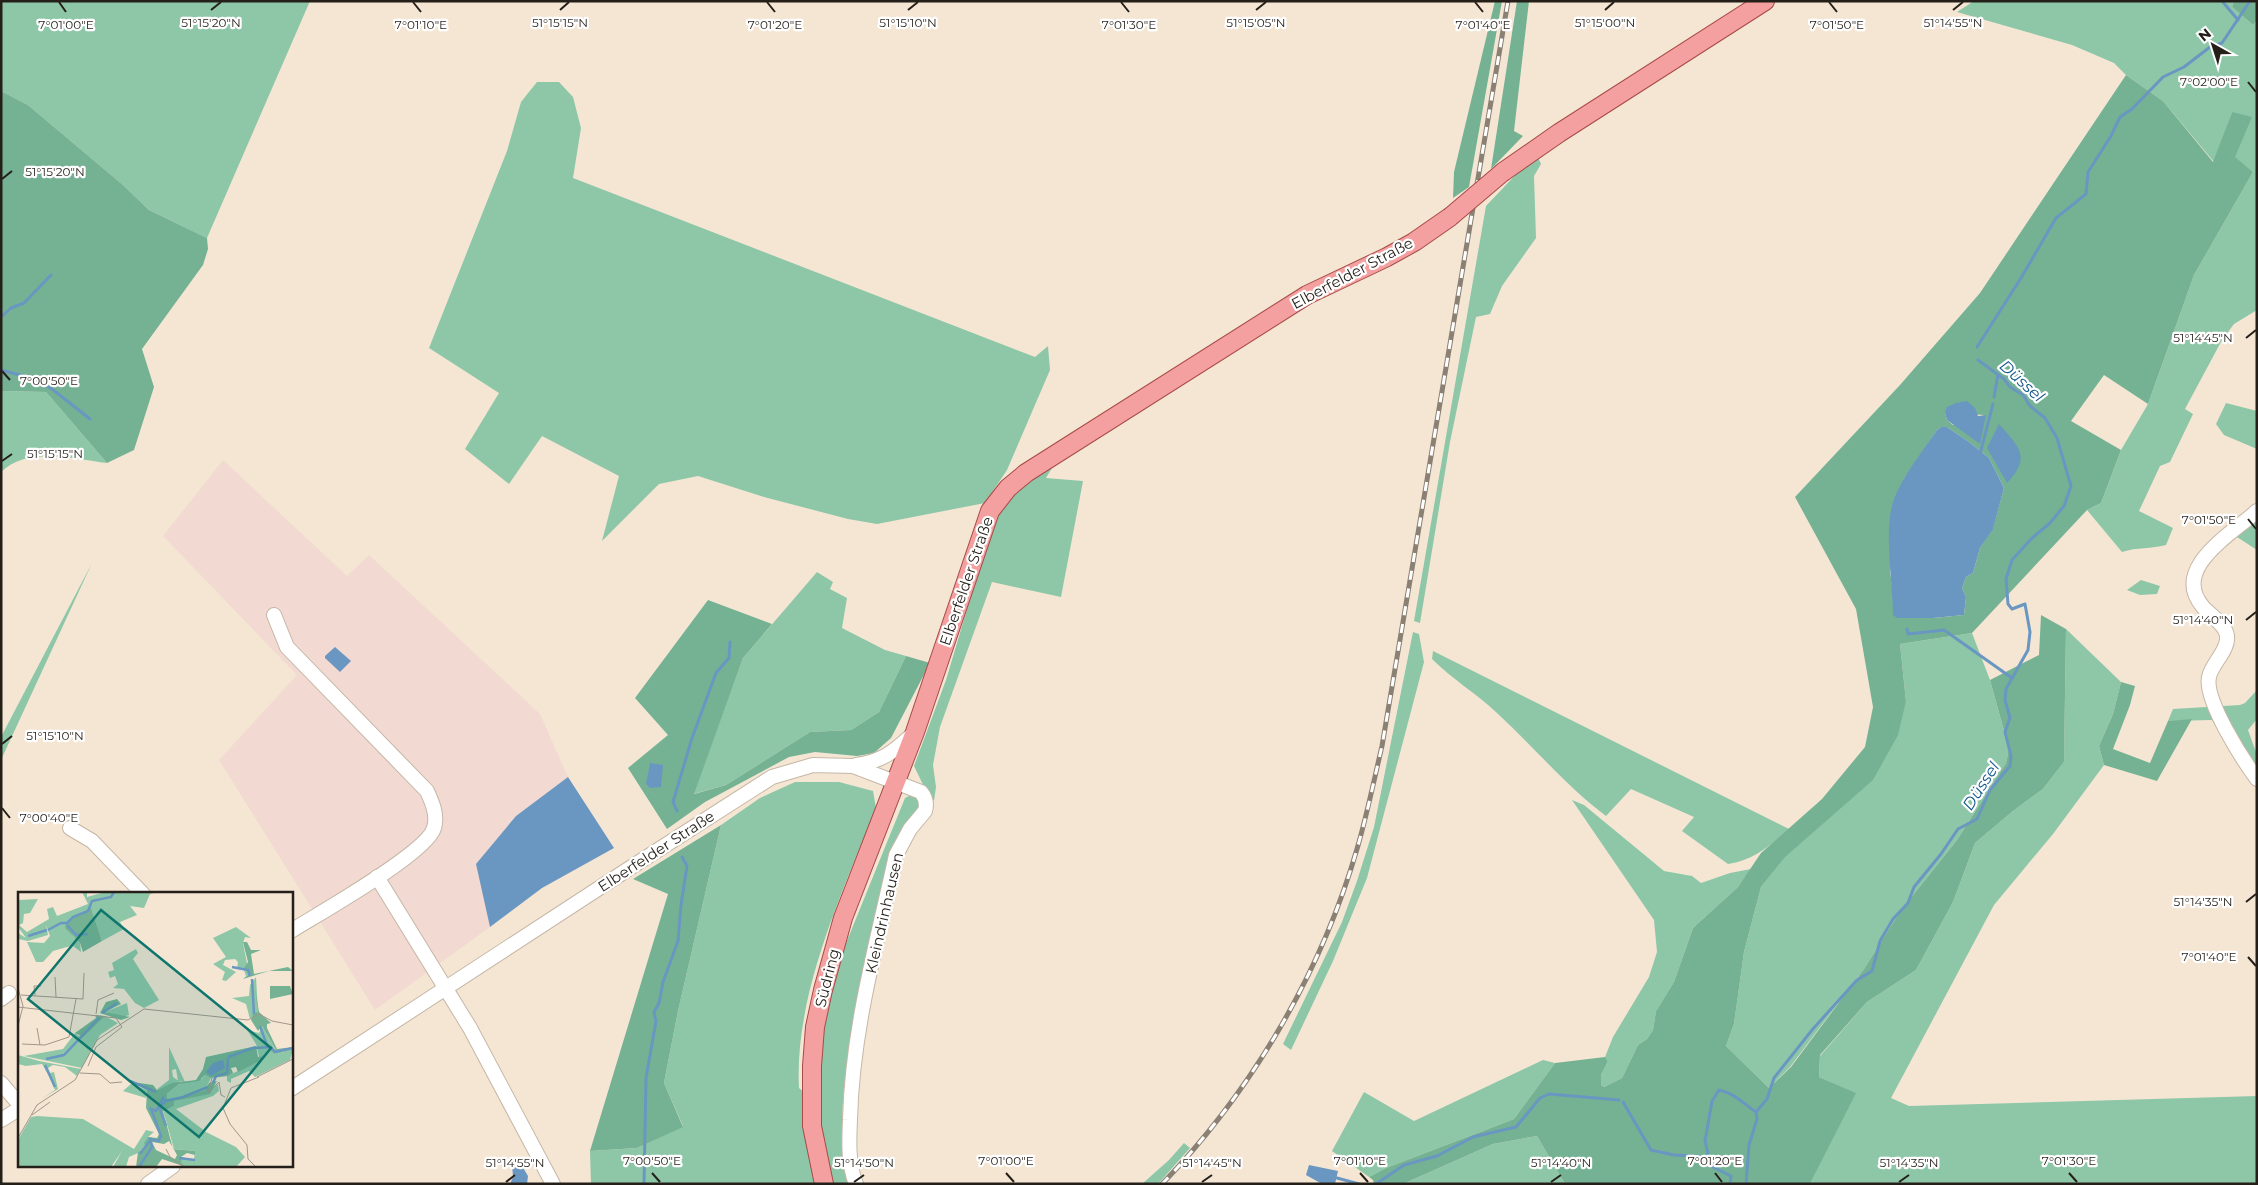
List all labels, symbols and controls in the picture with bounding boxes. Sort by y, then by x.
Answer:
text: 51°15'20"N [181,15,241,30]
text: 51°15'15"N [532,15,588,30]
text: 51°15'10"N [879,15,937,30]
text: 51°15'05"N [1226,15,1286,30]
text: 51°15'00"N [1575,15,1635,30]
text: 51°14'55"N [1924,15,1982,30]
text: 7°01'00"E [38,17,94,32]
text: 7°01'10"E [395,17,447,32]
text: 7°01'20"E [748,17,802,32]
text: 7°01'30"E [1102,17,1156,32]
text: 7°01'40"E [1456,17,1510,32]
text: 7°01'50"E [1810,17,1864,32]
north arrow [2188,20,2238,70]
text: N [2195,24,2215,45]
text: 7°02'00"E [2180,74,2238,89]
text: 51°15'20"N [25,164,85,179]
street label: Elberfelder Straße [1288,233,1416,313]
text: 51°14'45"N [2173,330,2233,345]
water label: Düssel [1996,356,2049,406]
text: 7°00'50"E [20,373,78,388]
text: 51°15'15"N [27,446,83,461]
text: 7°01'50"E [2182,512,2236,527]
street label: Elberfelder Straße [935,514,997,648]
text: 51°14'40"N [2173,612,2233,627]
text: 51°15'10"N [26,728,84,743]
water label: Düssel [1958,758,2004,814]
street label: Elberfelder Straße [594,806,718,896]
text: 7°00'40"E [20,810,78,825]
street label: Kleindrinhausen [861,851,907,975]
inset map [18,892,292,1168]
text: 51°14'35"N [2174,894,2232,909]
street label: Südring [811,947,843,1009]
text: 7°01'40"E [2182,949,2236,964]
text: 7°00'50"E [623,1153,681,1168]
text: 7°01'00"E [978,1153,1034,1168]
text: 7°01'10"E [1334,1153,1386,1168]
text: 7°01'20"E [1688,1153,1742,1168]
text: 7°01'30"E [2042,1153,2096,1168]
text: 51°14'55"N [486,1155,544,1170]
text: 51°14'50"N [834,1155,894,1170]
text: 51°14'45"N [1182,1155,1242,1170]
text: 51°14'40"N [1531,1155,1591,1170]
text: 51°14'35"N [1880,1155,1938,1170]

